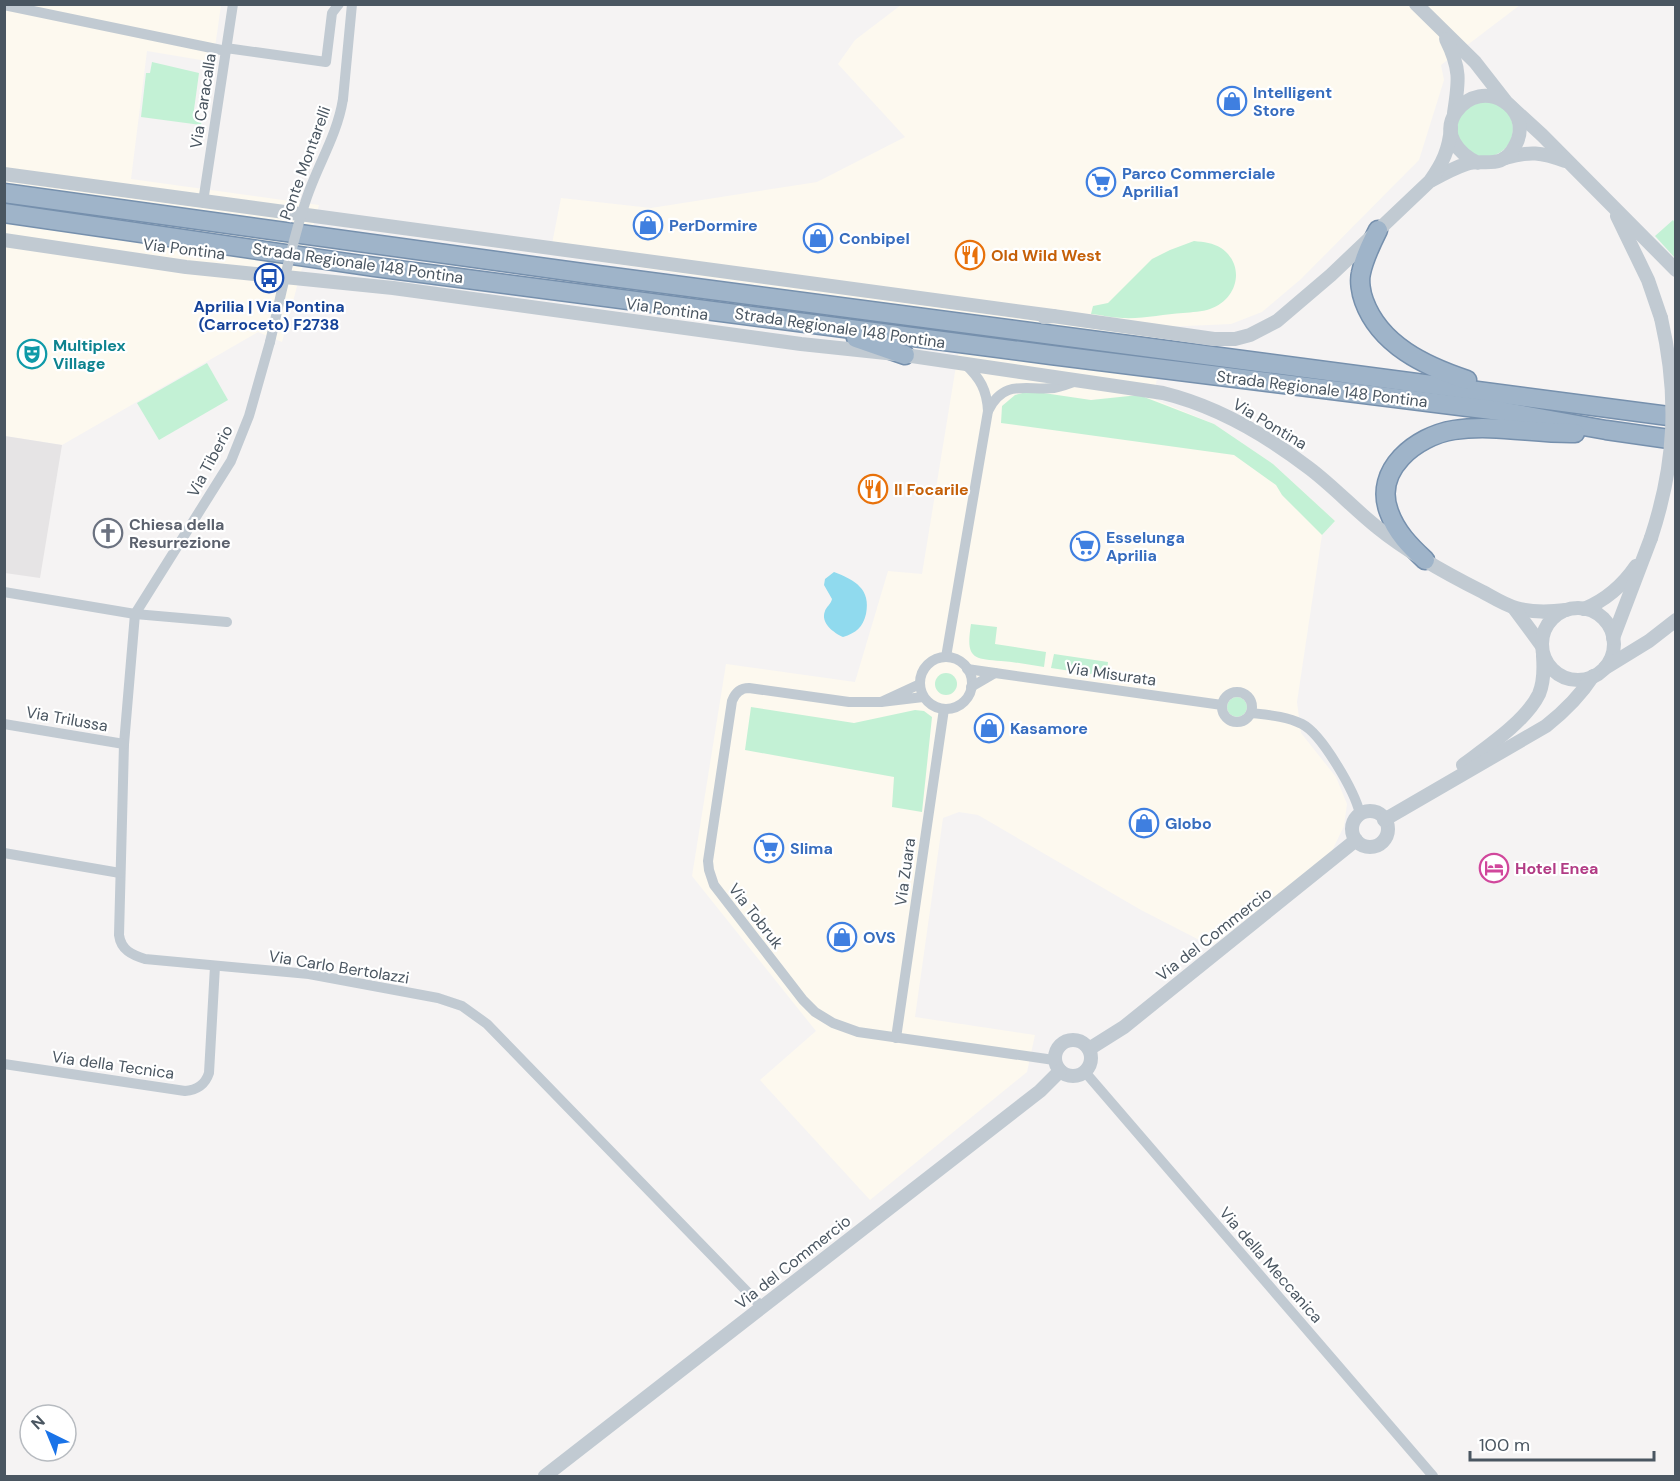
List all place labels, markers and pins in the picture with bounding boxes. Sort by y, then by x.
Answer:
place label: Intelligent Store [1253,82,1332,121]
shop icon: Intelligent Store [1216,85,1248,117]
place label: Parco Commerciale Aprilia1 [1122,163,1275,202]
supermarket icon: Parco Commerciale Aprilia1 [1085,166,1117,198]
shop icon: PerDormire [632,209,664,241]
place label: PerDormire [669,215,758,236]
shop icon: Conbipel [802,222,834,254]
place label: Conbipel [839,228,910,249]
restaurant icon: Old Wild West [954,239,986,271]
place label: Old Wild West [991,245,1102,266]
bus stop icon: Aprilia | Via Pontina (Carroceto) F2738 [253,262,285,294]
place label: Aprilia | Via Pontina (Carroceto) F2738 [193,296,345,335]
place label: Multiplex Village [53,335,126,374]
theatre icon: Multiplex Village [16,338,48,370]
restaurant icon: Il Focarile [857,473,889,505]
place label: Il Focarile [894,479,969,500]
place label: Chiesa della Resurrezione [129,514,231,553]
church icon: Chiesa della Resurrezione [92,517,124,549]
place label: Esselunga Aprilia [1106,527,1185,566]
supermarket icon: Esselunga Aprilia [1069,530,1101,562]
shop icon: Kasamore [973,712,1005,744]
place label: Kasamore [1010,718,1088,739]
shop icon: Globo [1128,807,1160,839]
place label: Globo [1165,813,1212,834]
supermarket icon: Slima [753,832,785,864]
place label: Slima [790,838,833,859]
hotel icon: Hotel Enea [1478,852,1510,884]
place label: Hotel Enea [1515,858,1598,879]
shop icon: OVS [826,921,858,953]
place label: OVS [863,927,896,948]

